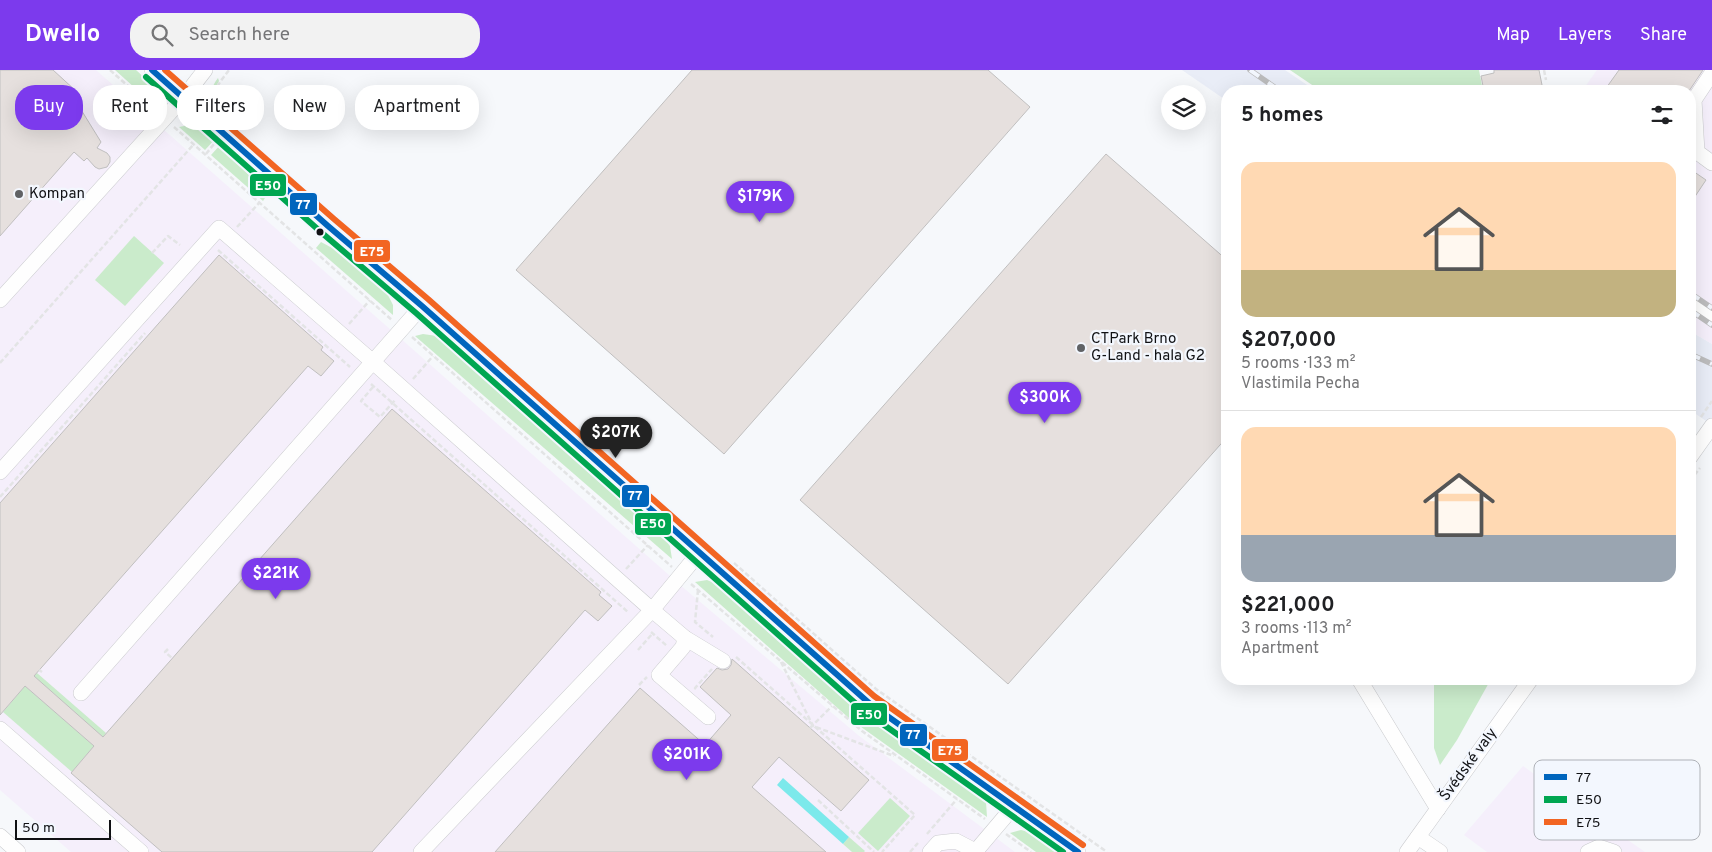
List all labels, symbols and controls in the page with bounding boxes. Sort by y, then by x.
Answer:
search box [130,13,480,58]
text: Dwello [25,20,100,50]
icon: search [148,21,176,49]
text: Search here [188,23,290,47]
text: Map [1496,24,1530,47]
text: Layers [1558,24,1612,47]
text: Share [1640,24,1687,47]
chip: Buy [15,85,83,130]
chip: Rent [93,85,167,130]
chip: Filters [177,85,264,130]
chip: New [274,85,345,130]
chip: Apartment [355,85,479,130]
map controls [1161,85,1206,130]
button: layers [1161,85,1206,130]
icon: filters [1648,101,1676,129]
text: 5 homes [1241,102,1324,129]
line badge: E50 [249,173,287,197]
text: E50 [255,178,281,195]
pin: $179K [725,180,795,223]
place label: Kompan [29,185,85,204]
text: $179K [737,187,783,207]
marker: Kompan [13,188,25,200]
line badge: 77 [289,192,318,216]
icon: home [1414,194,1504,284]
text: 77 [296,197,311,214]
unlabelled marker [315,227,325,237]
line badge: E75 [353,239,391,263]
text: E75 [360,244,384,261]
text: $207,000 [1241,327,1336,354]
place label: CTPark Brno G-Land - hala G2 [1091,330,1205,366]
marker: CTPark Brno G-Land - hala G2 [1075,342,1087,354]
text: 5 rooms · 133 m² [1241,354,1355,374]
text: Vlastimila Pecha [1241,374,1360,394]
pin: $300K [1010,382,1080,424]
text: $300K [1019,388,1071,408]
pin: $207K [581,416,651,459]
text: $207K [591,423,641,443]
icon: home [1414,460,1504,550]
line badge: 77 [621,484,650,508]
text: 77 [628,488,643,505]
line badge: E50 [634,512,672,536]
text: E50 [640,516,666,533]
pin: $221K [241,558,311,600]
text: $221K [253,564,299,584]
text: $221,000 [1241,592,1335,619]
text: 3 rooms · 113 m² [1241,619,1352,639]
text: Apartment [1241,639,1319,659]
line badge: E50 [850,702,888,726]
text: E50 [856,707,882,724]
line badge: 77 [899,723,928,747]
street label: Švédské valy [1434,723,1502,805]
text: 77 [906,727,921,744]
pin: $201K [652,738,722,781]
line badge: E75 [931,738,969,762]
text: E75 [938,743,962,760]
text: $201K [663,745,711,765]
legend [1534,760,1700,840]
text: 77 [1576,770,1591,787]
text: E50 [1576,792,1602,809]
text: E75 [1576,815,1600,832]
scale bar [15,817,111,840]
text: 50 m [22,820,55,837]

